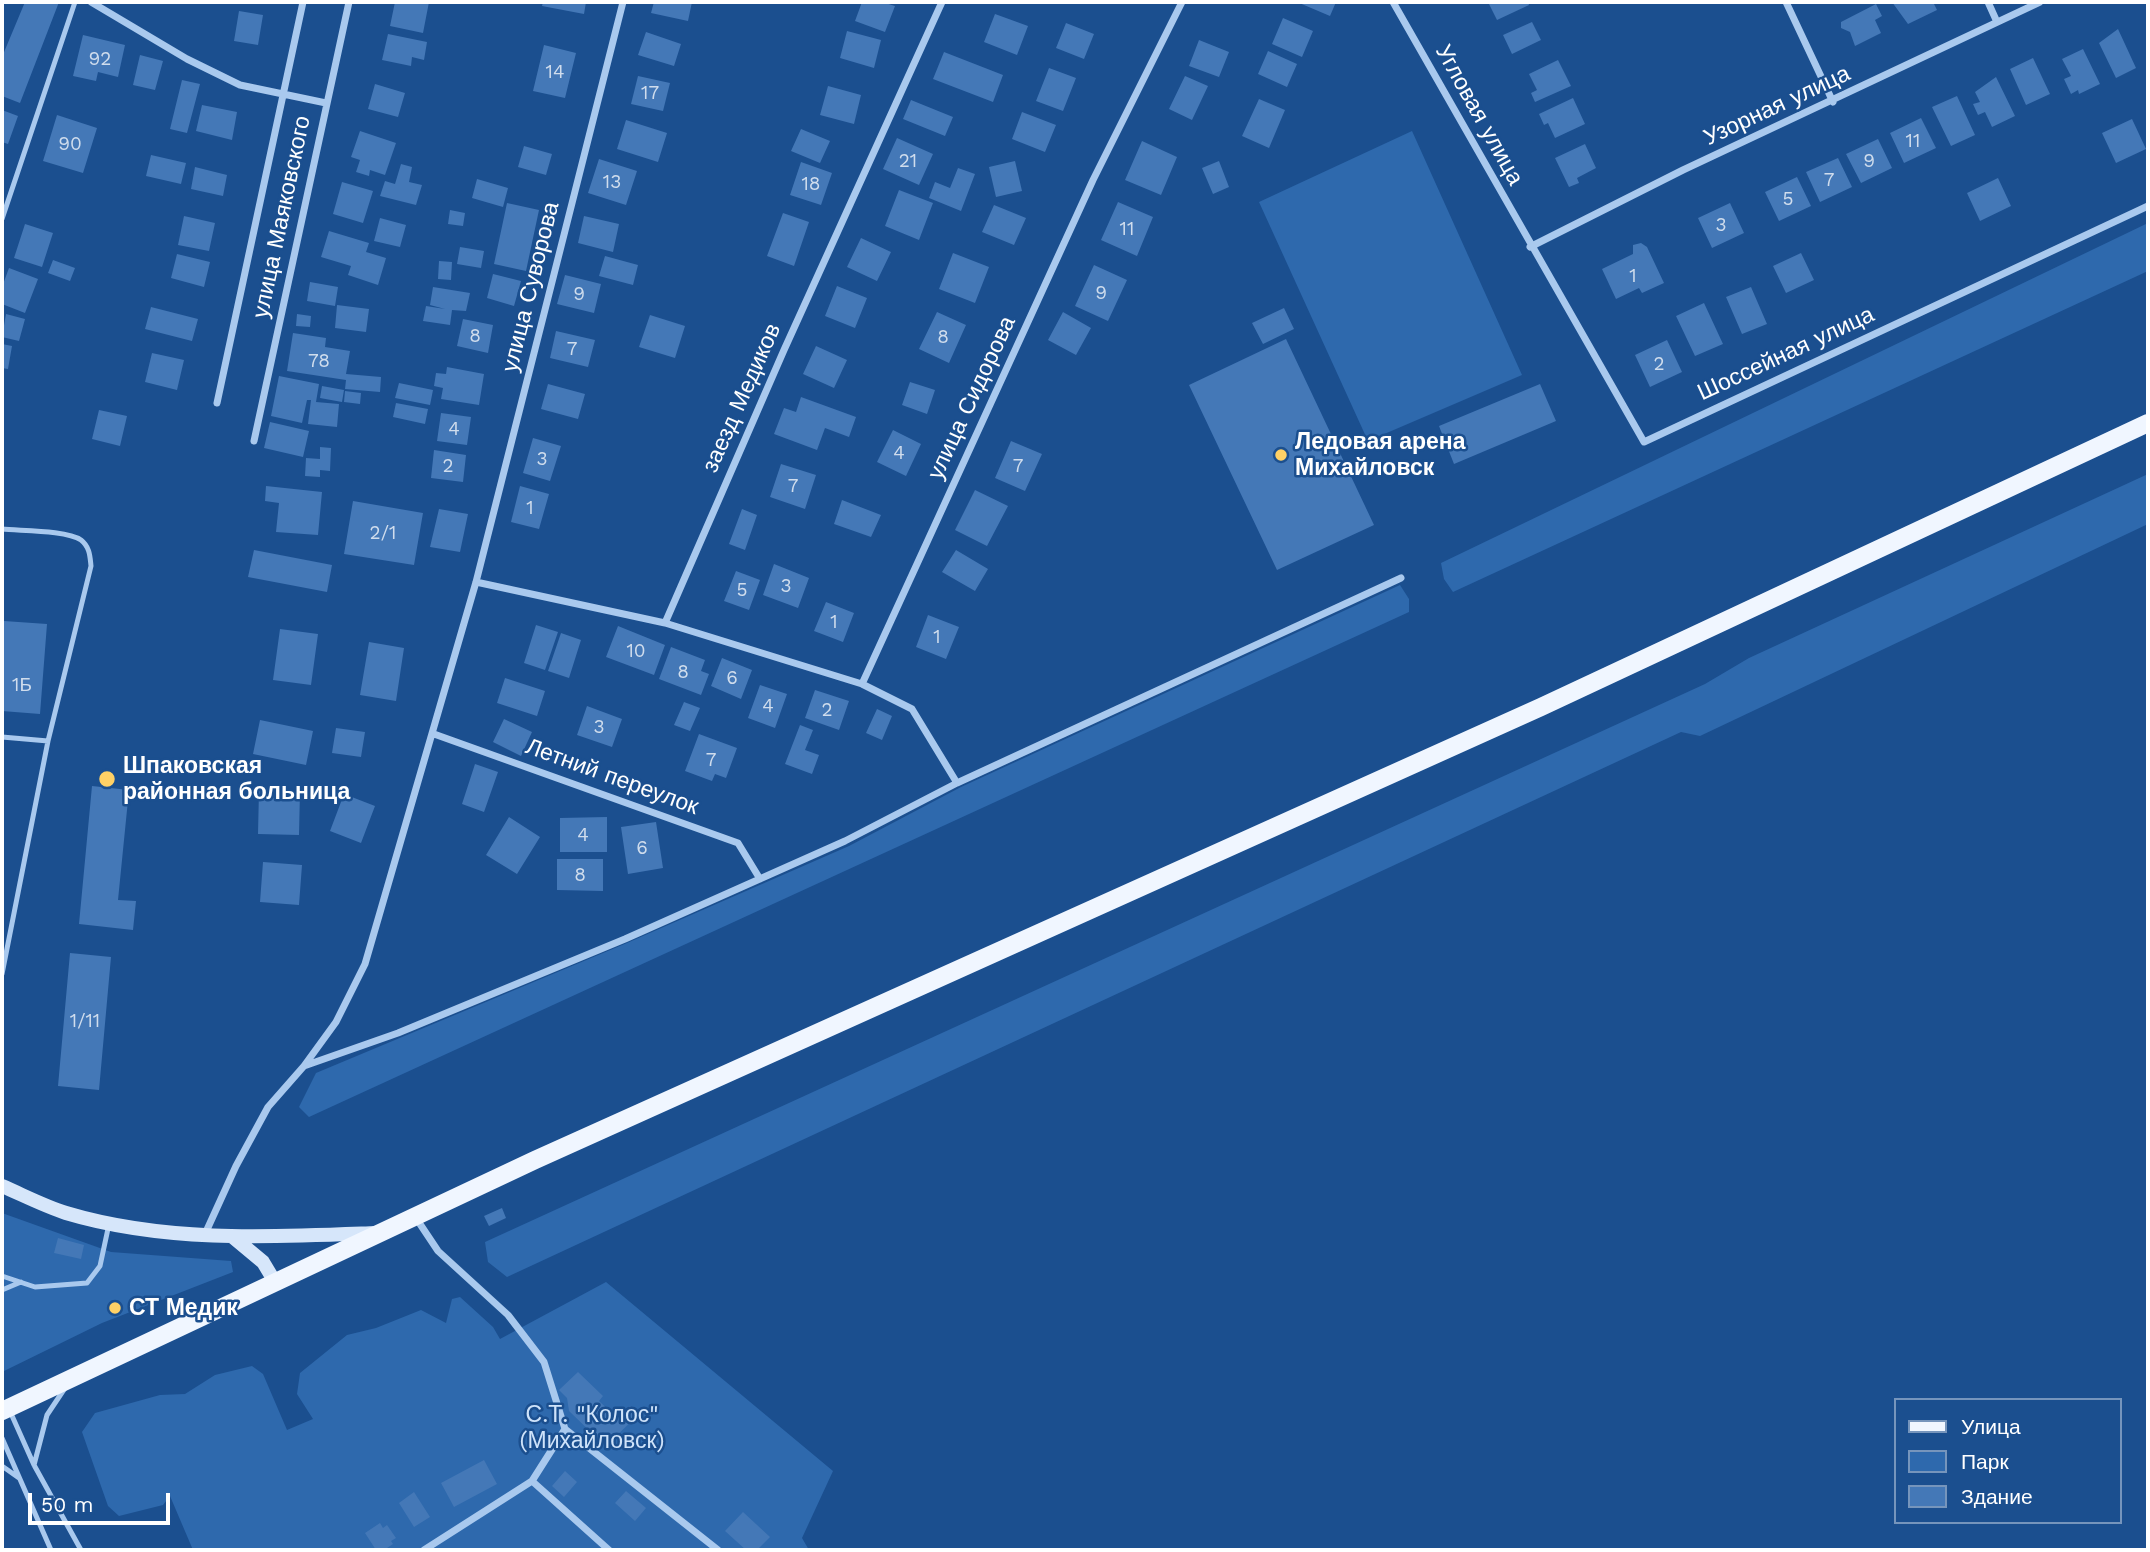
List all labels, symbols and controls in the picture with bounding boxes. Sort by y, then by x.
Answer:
street label: Угловая улица [1429,40,1529,190]
house number: 92 [89,48,111,70]
street label: Узорная улица [1699,60,1855,152]
house number: 14 [545,61,565,83]
house number: 17 [641,82,659,104]
street label: улица Маяковского [247,113,317,321]
house number: 11 [1906,130,1920,152]
house number: 90 [58,133,82,155]
house number: 21 [899,150,917,172]
house number: 9 [1863,150,1875,172]
house number: 7 [1824,169,1834,191]
house number: 13 [603,171,621,193]
house number: 18 [801,173,821,195]
house number: 5 [1782,188,1794,210]
street label: улица Суворова [497,199,565,375]
house number: 3 [1715,214,1727,236]
house number: 11 [1120,218,1134,240]
house number: 1 [1629,265,1637,287]
house number: 9 [1095,282,1107,304]
house number: 9 [573,283,585,305]
street label: Шоссейная улица [1693,301,1879,407]
street label: улица Сидорова [922,312,1022,484]
street label: заезд Медиков [697,319,787,477]
house number: 8 [469,325,481,347]
house number: 8 [937,326,949,348]
house number: 7 [567,338,577,360]
house number: 78 [308,350,330,372]
house number: 2 [1653,353,1665,375]
house number: 4 [448,418,460,440]
place label: Ледовая арена Михайловск [1295,428,1466,482]
house number: 4 [893,442,905,464]
marker: Ледовая арена Михайловск [1273,447,1289,463]
house number: 3 [536,448,548,470]
house number: 2 [442,455,454,477]
house number: 7 [1013,455,1023,477]
house number: 7 [788,475,798,497]
house number: 1 [526,497,534,519]
house number: 2/1 [370,522,396,544]
house number: 3 [780,575,792,597]
house number: 5 [736,579,748,601]
house number: 1 [830,611,838,633]
house number: 1 [933,626,941,648]
house number: 10 [626,640,646,662]
house number: 8 [677,661,689,683]
house number: 6 [726,667,738,689]
house number: 1Б [12,674,32,696]
house number: 4 [762,695,774,717]
house number: 2 [821,699,833,721]
house number: 3 [593,716,605,738]
street label: Летний переулок [522,733,702,821]
house number: 7 [706,749,716,771]
place label: Шпаковская районная больница [123,752,350,806]
marker: Шпаковская районная больница [97,769,117,789]
house number: 4 [577,824,589,846]
house number: 6 [636,837,648,859]
house number: 8 [574,864,586,886]
house number: 1/11 [70,1010,100,1032]
place label: СТ Медик [129,1294,238,1322]
marker: СТ Медик [107,1300,123,1316]
legend [1895,1398,2122,1524]
park label: С.Т. "Колос" (Михайловск) [520,1401,664,1455]
text: Улица [1961,1414,2021,1439]
text: Парк [1961,1449,2009,1474]
scale bar [32,1478,173,1522]
text: Здание [1961,1484,2033,1509]
text: 50 m [41,1492,93,1517]

